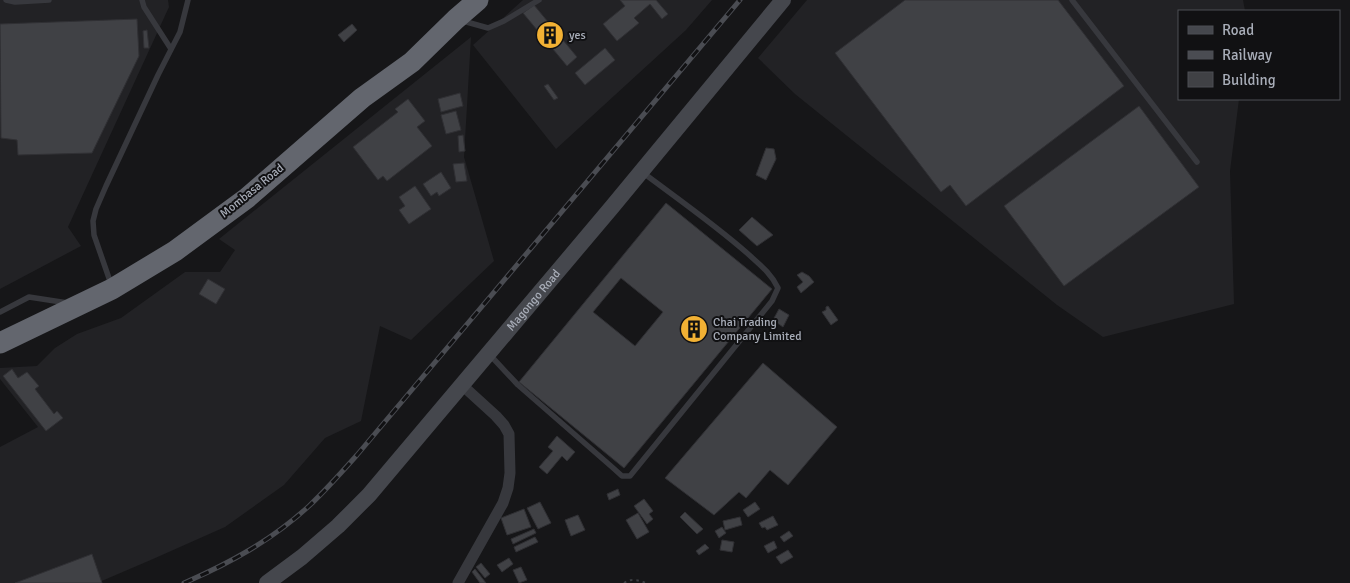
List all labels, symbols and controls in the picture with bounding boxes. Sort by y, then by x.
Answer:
legend [1178,10,1340,100]
building icon: yes [535,20,565,50]
text: Road [1222,21,1254,39]
place label: yes [569,28,586,43]
text: Railway [1222,46,1272,64]
text: Building [1222,71,1276,89]
street label: Mombasa Road [217,161,287,221]
street label: Magongo Road [503,266,564,334]
building icon: Chai Trading Company Limited [679,314,709,344]
place label: Chai Trading Company Limited [713,315,802,344]

